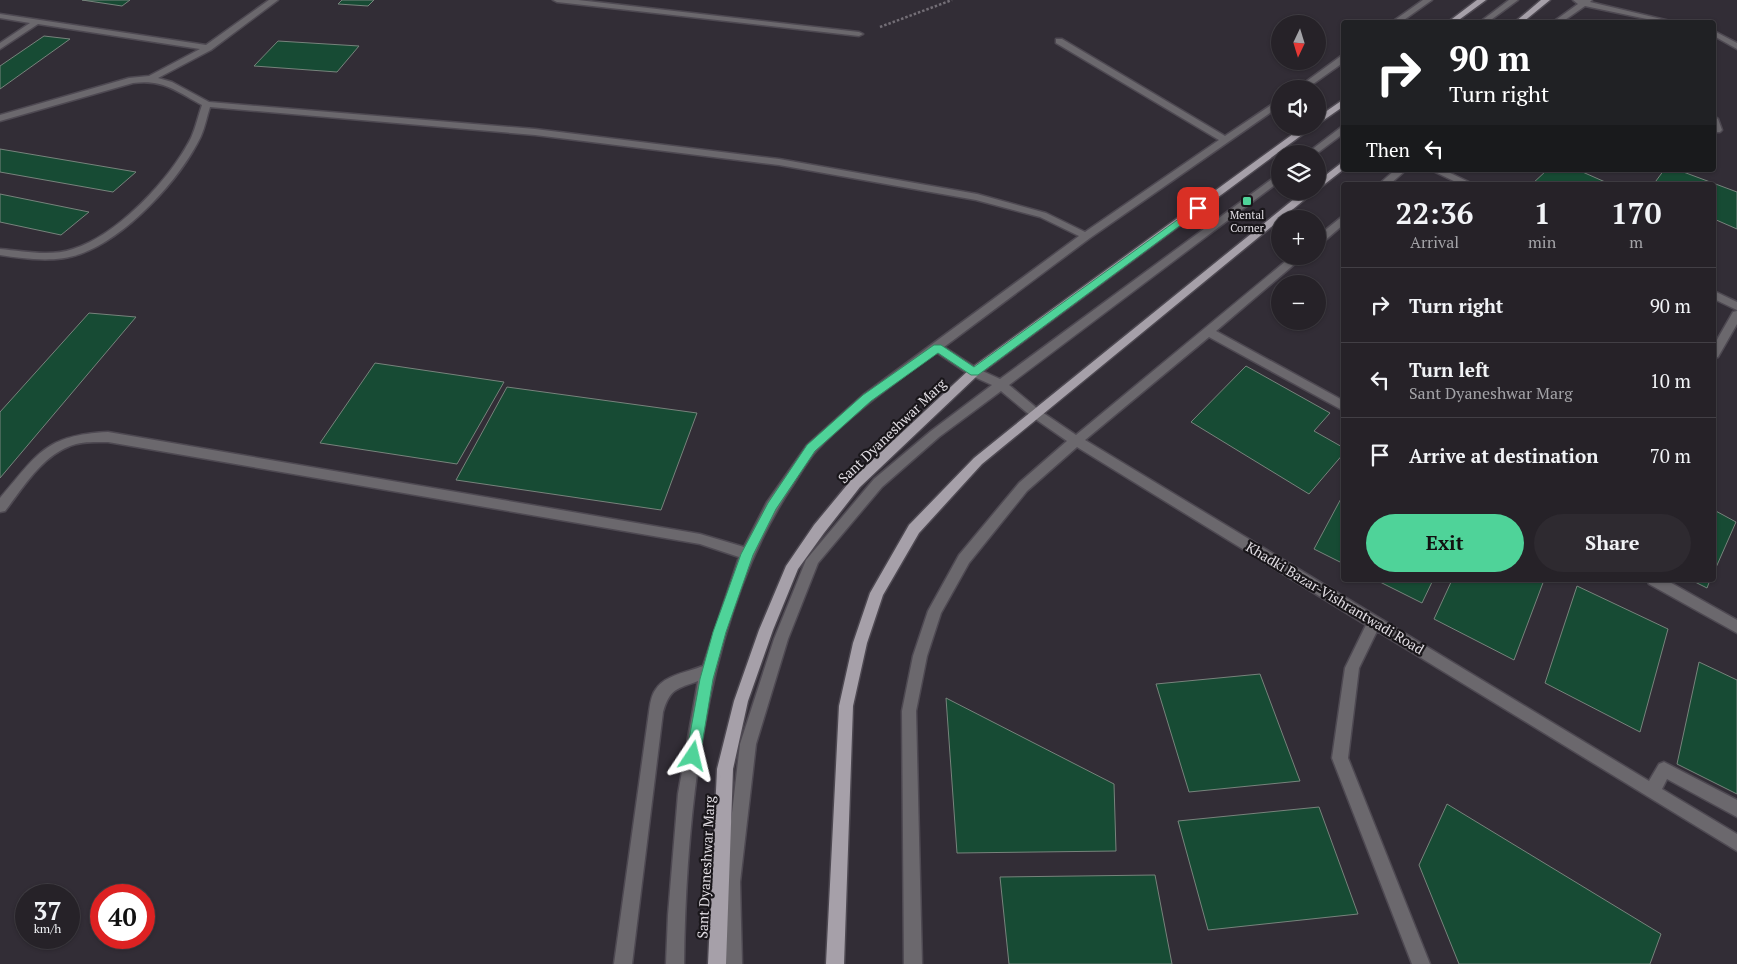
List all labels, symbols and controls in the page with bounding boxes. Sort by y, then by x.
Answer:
north arrow [1271,15,1326,70]
map controls [1271,15,1326,330]
text: 90 m [1449,35,1530,81]
icon: right [1366,40,1431,105]
text: Turn right [1449,79,1549,108]
button: sound [1271,80,1326,135]
icon: left [1420,135,1448,163]
text: Then [1366,137,1410,162]
button: layers [1271,145,1326,200]
pin [1177,187,1219,229]
text: 22:36 [1395,193,1474,233]
text: 1 [1534,193,1551,233]
text: 170 [1611,193,1662,233]
icon: arrive [1184,194,1212,222]
marker: Mental Corner [1241,195,1253,207]
place label: Mental Corner [1230,208,1264,235]
button: + [1271,210,1326,265]
text: Arrival [1410,231,1459,253]
text: min [1528,231,1556,253]
text: m [1629,231,1643,253]
button: − [1271,275,1326,330]
icon: right [1366,291,1394,319]
text: Turn right [1409,293,1503,318]
text: 90 m [1650,293,1691,318]
text: Turn left [1409,357,1490,382]
icon: left [1366,366,1394,394]
text: 10 m [1650,368,1691,393]
street label: Sant Dyaneshwar Marg [834,374,950,487]
text: Sant Dyaneshwar Marg [1409,382,1573,404]
icon: arrive [1366,441,1394,469]
text: Arrive at destination [1409,443,1598,468]
text: 70 m [1650,443,1691,468]
button: Exit [1366,514,1524,572]
button: Share [1534,514,1691,572]
street label: Khadki Bazar-Vishrantwadi Road [1243,537,1428,658]
position arrow [666,729,718,781]
street label: Sant Dyaneshwar Marg [692,794,719,939]
speed limit sign: 40 [90,884,155,949]
text: 37 [33,894,62,927]
text: km/h [34,921,61,936]

